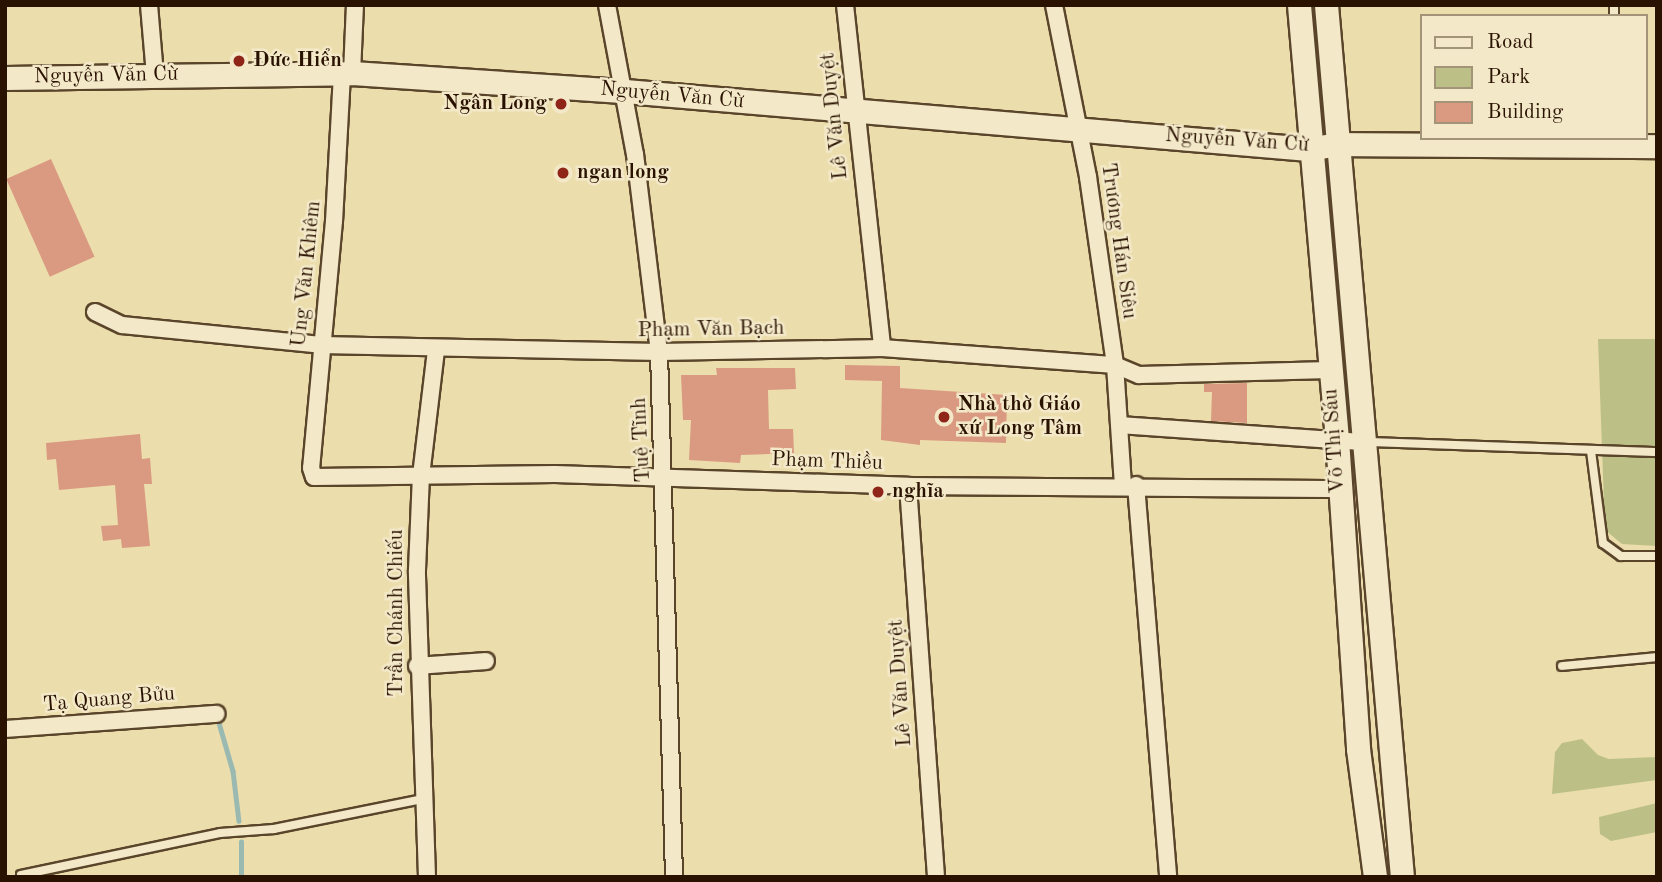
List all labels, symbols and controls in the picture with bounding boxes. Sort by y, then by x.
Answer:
legend [1420,14,1648,140]
text: Road [1487,32,1534,53]
place label: Đức Hiển [253,48,342,74]
street label: Lê Văn Duyệt [816,51,854,181]
marker: Đức Hiển [231,53,247,69]
street label: Nguyễn Văn Cừ [34,62,178,90]
text: Park [1487,67,1530,88]
street label: Nguyễn Văn Cừ [599,77,745,115]
place label: Ngân Long [443,91,547,117]
marker: Ngân Long [553,96,569,112]
text: Building [1487,102,1563,123]
street label: Nguyễn Văn Cừ [1164,123,1310,159]
place label: ngan long [577,160,669,186]
street label: Trương Hán Siêu [1095,161,1141,321]
marker: ngan long [555,165,571,181]
street label: Ung Văn Khiêm [287,200,327,348]
street label: Phạm Văn Bạch [637,316,785,344]
street label: Võ Thị Sáu [1319,388,1351,494]
place label: Nhà thờ Giáo xứ Long Tâm [958,392,1082,442]
street label: Tuệ Tĩnh [627,397,657,483]
marker: Nhà thờ Giáo xứ Long Tâm [936,409,952,425]
street label: Phạm Thiều [771,447,883,477]
place label: nghĩa [892,479,944,505]
marker: nghĩa [870,484,886,500]
street label: Trần Chánh Chiếu [384,529,410,697]
street label: Lê Văn Duyệt [884,618,918,748]
street label: Tạ Quang Bửu [42,682,176,718]

